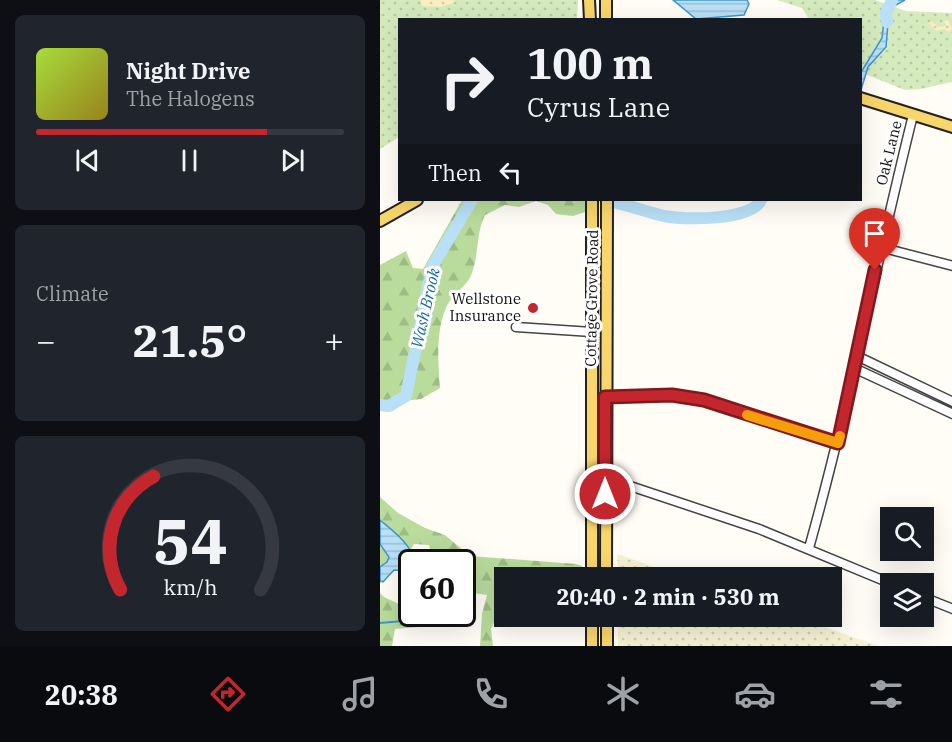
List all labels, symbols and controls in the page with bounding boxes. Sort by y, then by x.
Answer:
text: 100 m [527,36,653,91]
icon: right [428,42,506,120]
text: Night Drive [126,56,251,85]
text: The Halogens [126,85,255,112]
text: Cyrus Lane [527,89,670,124]
street label: Oak Lane [871,119,906,187]
icon: previous [71,144,104,177]
icon: pause [173,144,206,177]
icon: next [276,144,309,177]
icon: left [494,156,527,189]
text: Then [428,158,482,187]
pin [849,208,900,270]
icon: arrive [858,217,891,250]
street label: Cottage Grove Road [581,229,602,367]
water label: Wash Brook [406,265,444,350]
text: Climate [36,280,109,307]
place label: Wellstone Insurance [450,289,521,325]
marker: Wellstone Insurance [526,301,540,315]
text: 21.5° [133,311,247,369]
text: − [36,319,56,362]
text: + [324,319,344,362]
position arrow [573,462,637,526]
text: 54 [153,501,227,582]
map controls [880,507,934,627]
button: search [880,507,934,561]
speed limit sign: 60 [398,549,476,627]
button: layers [880,573,934,627]
text: km/h [163,574,217,602]
text: 20:40 · 2 min · 530 m [556,582,780,611]
icon: directions [207,673,249,715]
icon: music [339,673,381,715]
icon: phone [470,673,512,715]
icon: climate [602,673,644,715]
icon: car [734,673,776,715]
icon: filters [865,673,907,715]
text: 20:38 [45,677,118,712]

